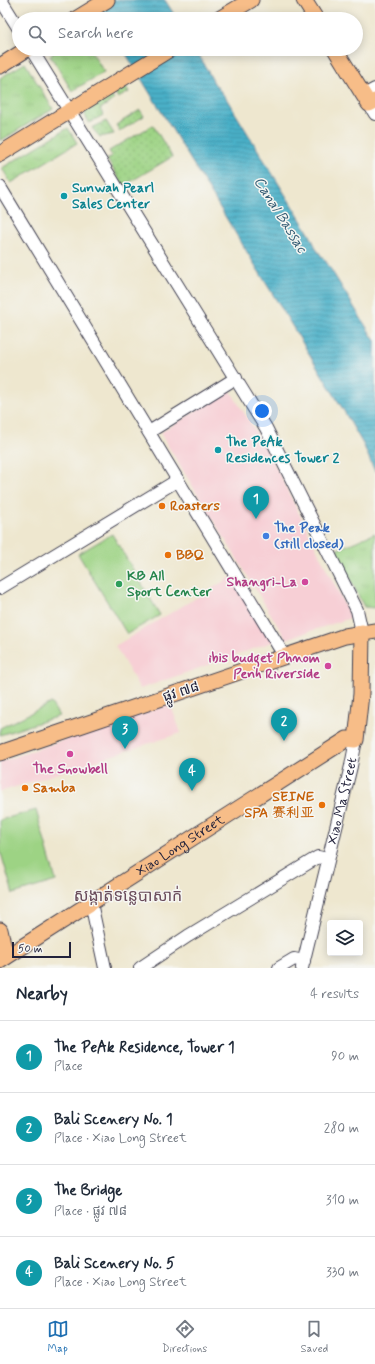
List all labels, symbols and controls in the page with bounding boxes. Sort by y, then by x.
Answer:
search box [12,12,363,56]
icon: search [26,23,48,45]
text: Search here [58,24,134,44]
water label: Canal Bassac [249,173,312,258]
place label: Sunwah Pearl Sales Center [72,179,154,213]
marker: Sunwah Pearl Sales Center [59,191,69,201]
your location [252,401,272,421]
place label: The PeAk Residences Tower 2 [226,433,339,467]
marker: The PeAk Residences Tower 2 [213,445,223,455]
pin: 1 [243,486,269,519]
place label: Roasters [170,497,220,515]
marker: Roasters [157,501,167,511]
place label: The Peak (still closed) [274,519,343,553]
marker: The Peak (still closed) [261,531,271,541]
place label: BBQ [176,546,205,564]
marker: BBQ [163,550,173,560]
place label: KB All Sport Center [127,567,213,601]
place label: Shangri-La [227,573,297,592]
marker: Shangri-La [300,577,310,587]
marker: KB All Sport Center [114,579,124,589]
place label: ibis budget Phnom Penh Riverside [208,649,320,683]
marker: ibis budget Phnom Penh Riverside [323,661,333,671]
street label: ផ្លូវ ៧៨ [161,678,202,708]
pin: 2 [271,708,297,741]
pin: 3 [112,716,138,749]
marker: The Snowbell [65,749,75,759]
street label: Xiao Ma Street [323,756,361,846]
pin: 4 [179,758,205,791]
place label: The Snowbell [32,760,108,778]
place label: Samba [33,779,76,797]
marker: Samba [20,783,30,793]
place label: SEINE SPA 赛利亚 [244,788,314,822]
marker: SEINE SPA 赛利亚 [317,800,327,810]
street label: Xiao Long Street [133,810,228,881]
district label: សង្កាត់ទន្លេបាសាក់ [74,885,182,907]
map controls [327,920,363,956]
button: layers [327,920,363,956]
scale bar [12,940,71,959]
text: 50 m [18,942,43,956]
text: Nearby [16,983,68,1005]
text: 4 results [310,986,359,1003]
text: The PeAk Residence, Tower 1 [54,1038,235,1058]
text: 1 [26,1048,32,1065]
text: 90 m [331,1048,359,1065]
text: Place [54,1058,83,1075]
text: Bali Scenery No. 1 [54,1110,173,1130]
text: 2 [26,1120,32,1137]
text: 280 m [324,1120,359,1137]
text: Place · Xiao Long Street [54,1130,187,1147]
text: The Bridge [54,1181,122,1201]
text: 3 [26,1192,32,1209]
text: 310 m [326,1192,359,1209]
text: Place · ផ្លូវ ៧៨ [54,1203,127,1220]
text: Bali Scenery No. 5 [54,1254,175,1274]
text: 4 [25,1264,33,1281]
text: 330 m [326,1264,359,1281]
text: Place · Xiao Long Street [54,1274,187,1291]
tab: Map [47,1318,69,1356]
tab: Directions [162,1318,207,1356]
tab: Saved [301,1318,328,1356]

